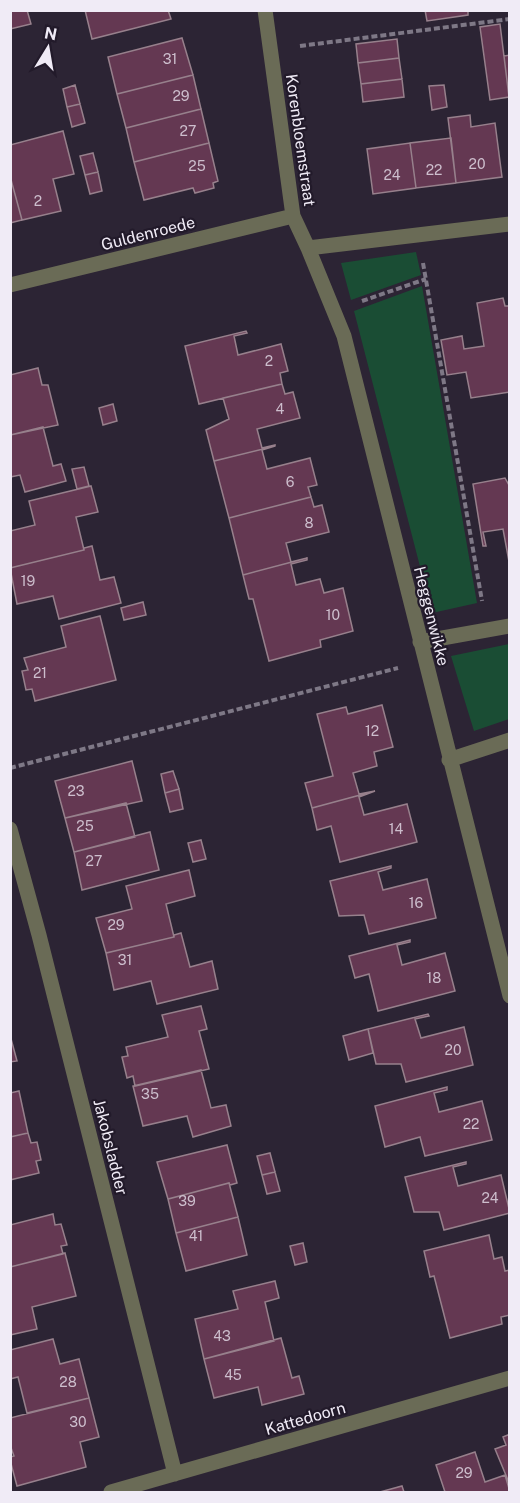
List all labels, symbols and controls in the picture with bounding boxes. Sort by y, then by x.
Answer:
north arrow [18,18,78,78]
text: N [43,23,59,44]
house number: 31 [163,51,177,67]
street label: Korenbloemstraat [282,73,319,207]
house number: 29 [172,88,190,104]
house number: 27 [180,123,196,139]
house number: 20 [469,156,485,172]
house number: 25 [188,158,206,174]
house number: 22 [426,162,442,178]
house number: 24 [383,167,401,183]
house number: 2 [34,193,42,209]
street label: Guldenroede [99,213,197,254]
house number: 2 [265,353,273,369]
house number: 4 [276,401,285,417]
house number: 6 [286,474,295,490]
house number: 8 [304,515,314,531]
street label: Heggenwikke [410,564,453,668]
house number: 19 [21,573,35,589]
house number: 10 [326,607,340,623]
house number: 21 [33,665,47,681]
house number: 12 [365,723,379,739]
house number: 23 [67,783,85,799]
house number: 25 [76,818,94,834]
house number: 14 [389,821,403,837]
house number: 27 [86,853,102,869]
house number: 16 [409,895,423,911]
house number: 29 [107,917,125,933]
house number: 31 [118,952,132,968]
house number: 18 [427,970,441,986]
house number: 20 [445,1042,461,1058]
house number: 35 [141,1086,159,1102]
street label: Jakobsladder [89,1097,132,1197]
house number: 22 [463,1116,479,1132]
house number: 24 [481,1190,499,1206]
house number: 39 [178,1193,196,1209]
house number: 41 [189,1228,203,1244]
house number: 43 [213,1328,231,1344]
house number: 45 [224,1367,242,1383]
house number: 28 [59,1374,77,1390]
street label: Kattedoorn [263,1398,348,1439]
house number: 30 [69,1414,87,1430]
house number: 29 [455,1465,473,1481]

